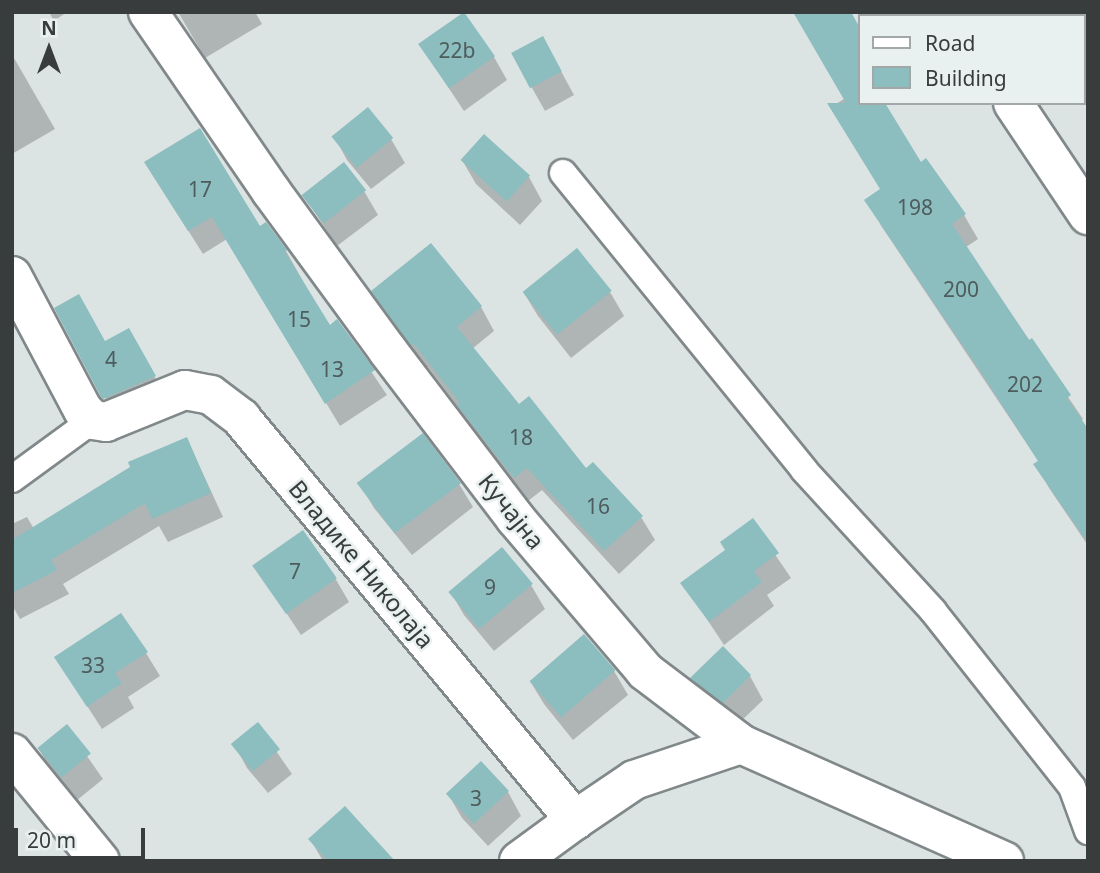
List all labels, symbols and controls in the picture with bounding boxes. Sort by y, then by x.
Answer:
north arrow [14,14,84,84]
legend [858,14,1086,105]
text: N [41,15,57,41]
text: Road [925,29,975,57]
house number: 22b [439,37,475,63]
text: Building [925,64,1007,92]
house number: 17 [188,176,212,202]
house number: 198 [897,194,933,220]
house number: 200 [943,276,979,302]
house number: 15 [287,306,311,332]
house number: 4 [105,346,117,372]
house number: 13 [320,356,344,382]
house number: 202 [1007,371,1043,397]
house number: 18 [509,424,533,450]
street label: Кучајна [473,467,551,555]
street label: Владике Николаја [283,474,441,654]
house number: 16 [586,493,610,519]
house number: 7 [289,558,301,584]
house number: 9 [484,574,496,600]
house number: 33 [81,652,105,678]
house number: 3 [470,785,482,811]
scale bar [18,814,149,858]
text: 20 m [27,826,76,854]

